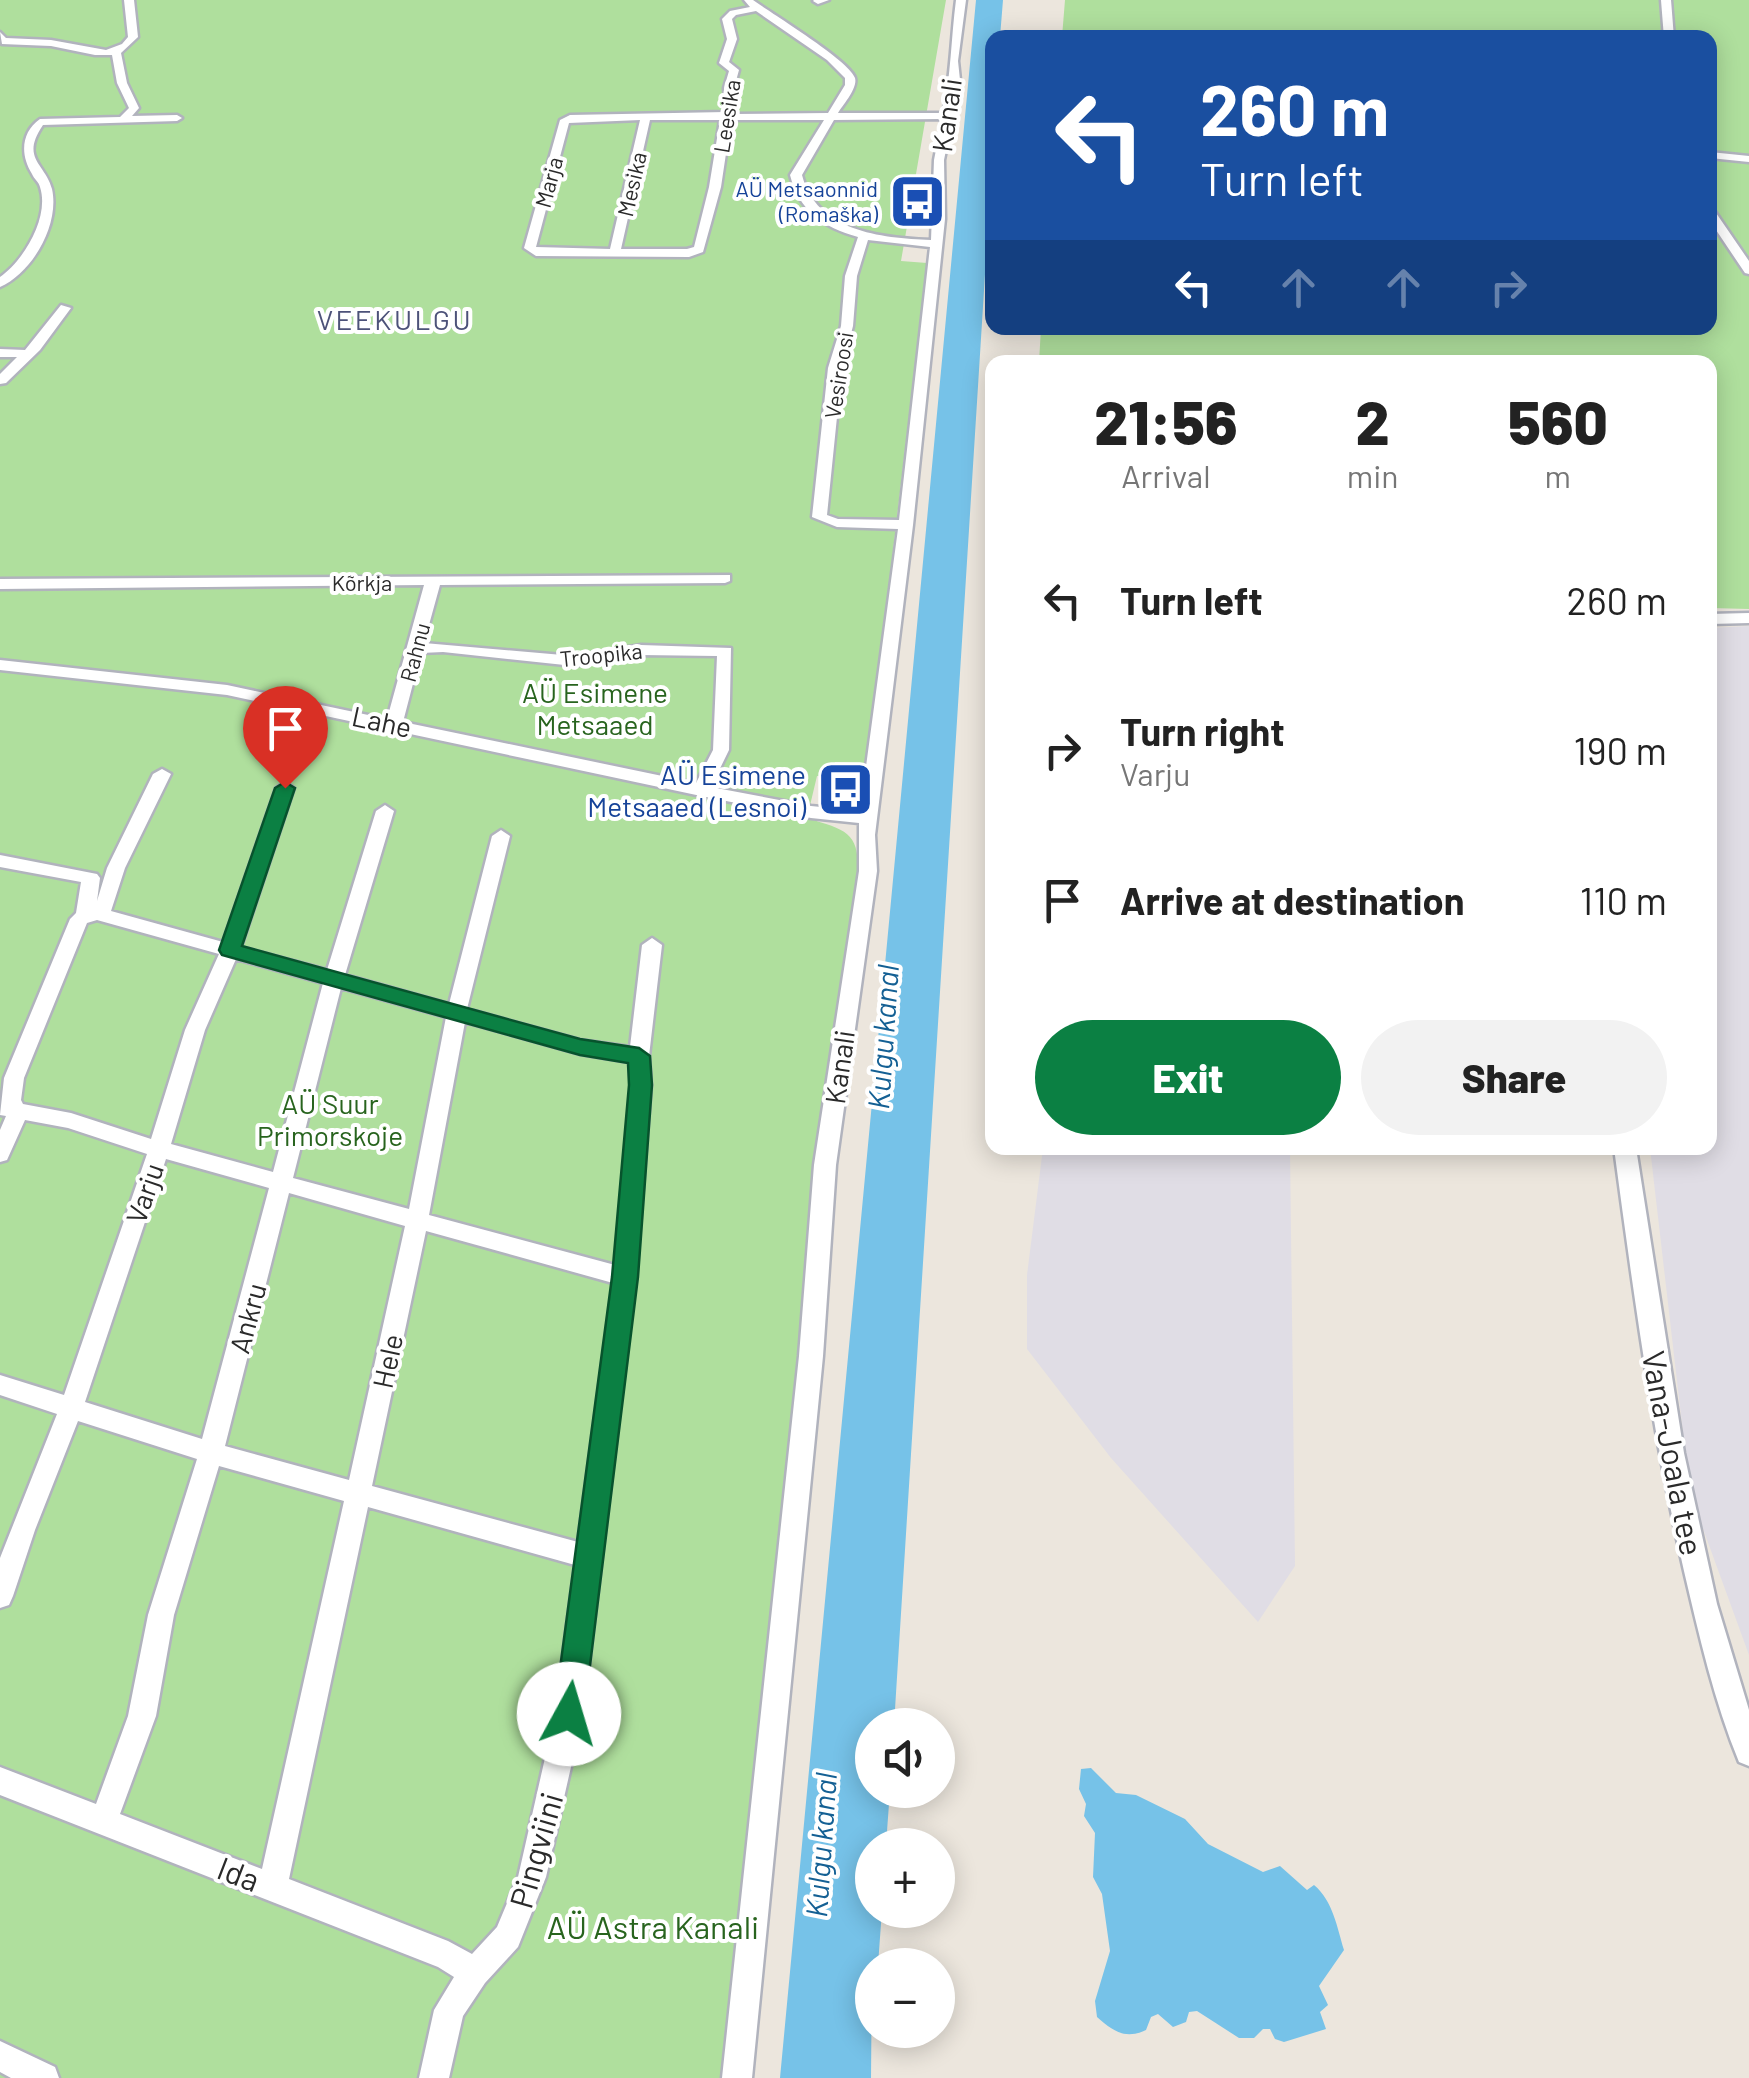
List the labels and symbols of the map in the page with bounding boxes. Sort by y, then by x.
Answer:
street label: Kanali [924,76,968,154]
street label: Leesika [707,77,745,155]
street label: Mesika [611,149,651,219]
street label: Marja [529,154,567,210]
bus stop icon: AÜ Metsaonnid (Romaška) [887,171,947,231]
place label: AÜ Metsaonnid (Romaška) [736,175,878,226]
district label: VEEKULGU [317,302,473,336]
street label: Vesiroosi [818,330,858,420]
street label: Kõrkja [332,569,392,595]
street label: Rahnu [394,620,434,684]
street label: Troopika [558,637,644,671]
park label: AÜ Esimene Metsaaed [522,675,668,741]
pin [243,686,328,789]
street label: Lahe [349,698,415,744]
place label: AÜ Esimene Metsaaed (Lesnoi) [587,757,807,823]
bus stop icon: AÜ Esimene Metsaaed (Lesnoi) [815,760,875,820]
water label: Kulgu kanal [859,963,905,1111]
street label: Kanali [817,1028,861,1106]
park label: AÜ Suur Primorskoje [257,1086,403,1152]
street label: Varju [118,1158,170,1228]
street label: Ankru [221,1279,273,1357]
street label: Hele [365,1331,409,1391]
street label: Vana-Joala tee [1636,1348,1712,1558]
position arrow [517,1662,621,1766]
water label: Kulgu kanal [797,1771,843,1919]
street label: Pingviini [500,1788,570,1912]
street label: Ida [213,1848,265,1898]
park label: AÜ Astra Kanali [547,1907,759,1945]

